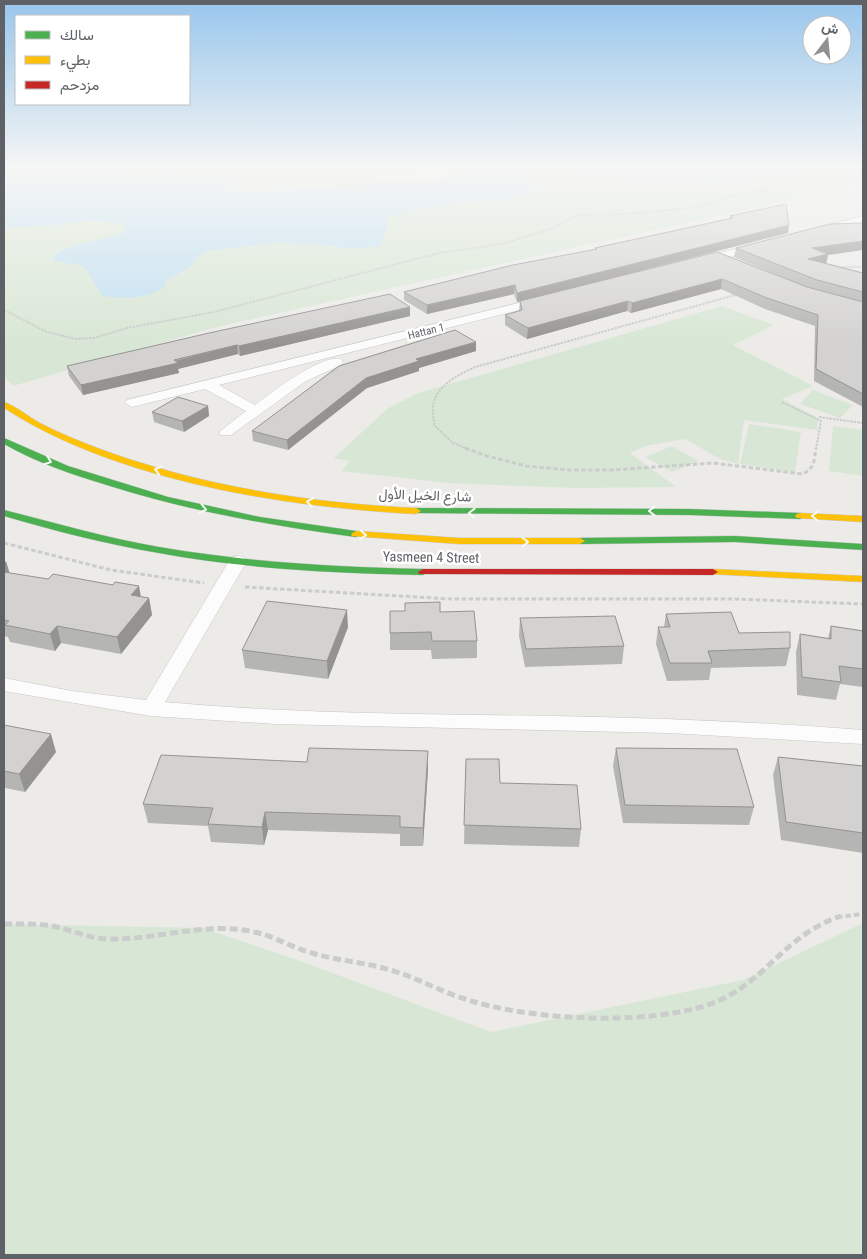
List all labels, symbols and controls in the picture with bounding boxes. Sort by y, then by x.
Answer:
legend [15,15,190,105]
north arrow [802,15,852,65]
text: ش [820,17,841,39]
text: سالك [60,26,94,44]
text: بطيء [60,51,90,73]
text: مزدحم [60,76,99,95]
street label: Hattan 1 [407,321,446,342]
one-way arrow [43,454,52,465]
one-way arrow [154,466,163,476]
street label: شارع الخيل الأول [378,485,472,508]
one-way arrow [306,497,315,507]
one-way arrow [198,503,207,514]
one-way arrow [648,506,656,516]
one-way arrow [468,507,476,518]
one-way arrow [810,510,818,521]
one-way arrow [359,529,367,540]
one-way arrow [522,536,530,547]
street label: Yasmeen 4 Street [383,548,479,566]

